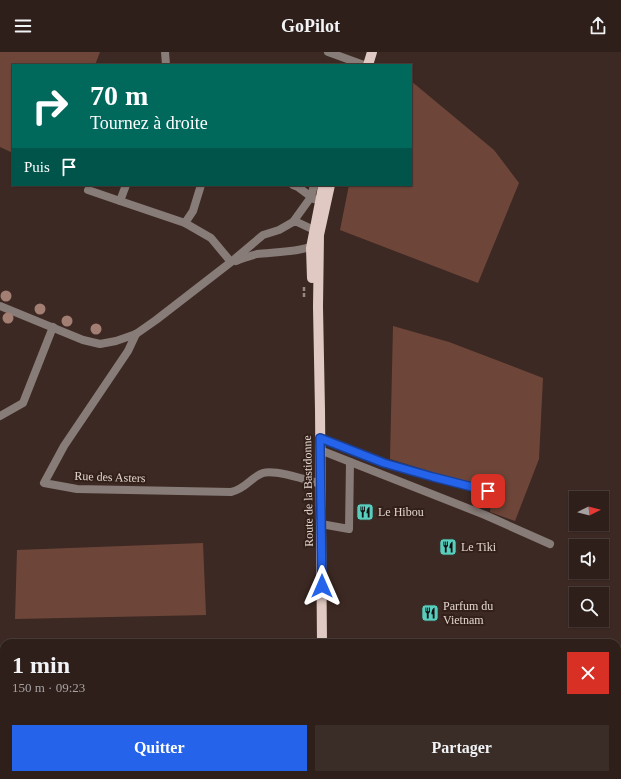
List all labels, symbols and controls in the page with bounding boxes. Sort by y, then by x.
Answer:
icon: menu [12,15,34,37]
icon: share [587,15,609,37]
text: GoPilot [281,16,340,36]
icon: right [24,80,76,132]
text: 70 m [90,80,148,111]
text: Tournez à droite [90,113,208,133]
icon: arrive [58,156,80,178]
text: Puis [24,159,50,175]
street label: Route de la Bastidonne [300,435,316,547]
street label: Rue des Asters [74,469,146,485]
pin [471,474,505,508]
icon: arrive [477,480,499,502]
north arrow [569,491,609,531]
map controls [569,491,609,627]
restaurant icon: Le Hibou [355,502,375,522]
place label: Le Hibou [378,505,424,519]
restaurant icon: Le Tiki [438,537,458,557]
button: sound [569,539,609,579]
place label: Le Tiki [461,540,497,554]
position arrow [301,565,343,607]
button: search [569,587,609,627]
place label: Parfum du Vietnam [443,599,493,627]
restaurant icon: Parfum du Vietnam [420,603,440,623]
text: 1 min [12,652,70,678]
button: close [567,652,609,694]
text: 150 m · 09:23 [12,680,85,695]
button: Quitter [12,725,307,771]
button: Partager [315,725,609,771]

